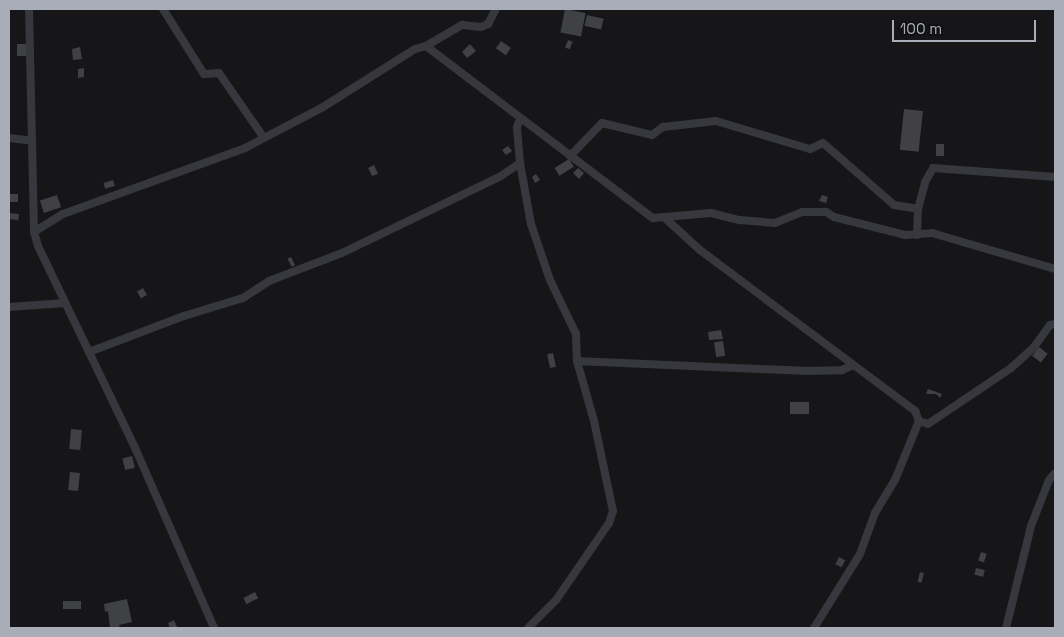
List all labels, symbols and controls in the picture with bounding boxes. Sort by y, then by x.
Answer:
scale bar [894,10,1038,42]
text: 100 m [900,19,942,38]

